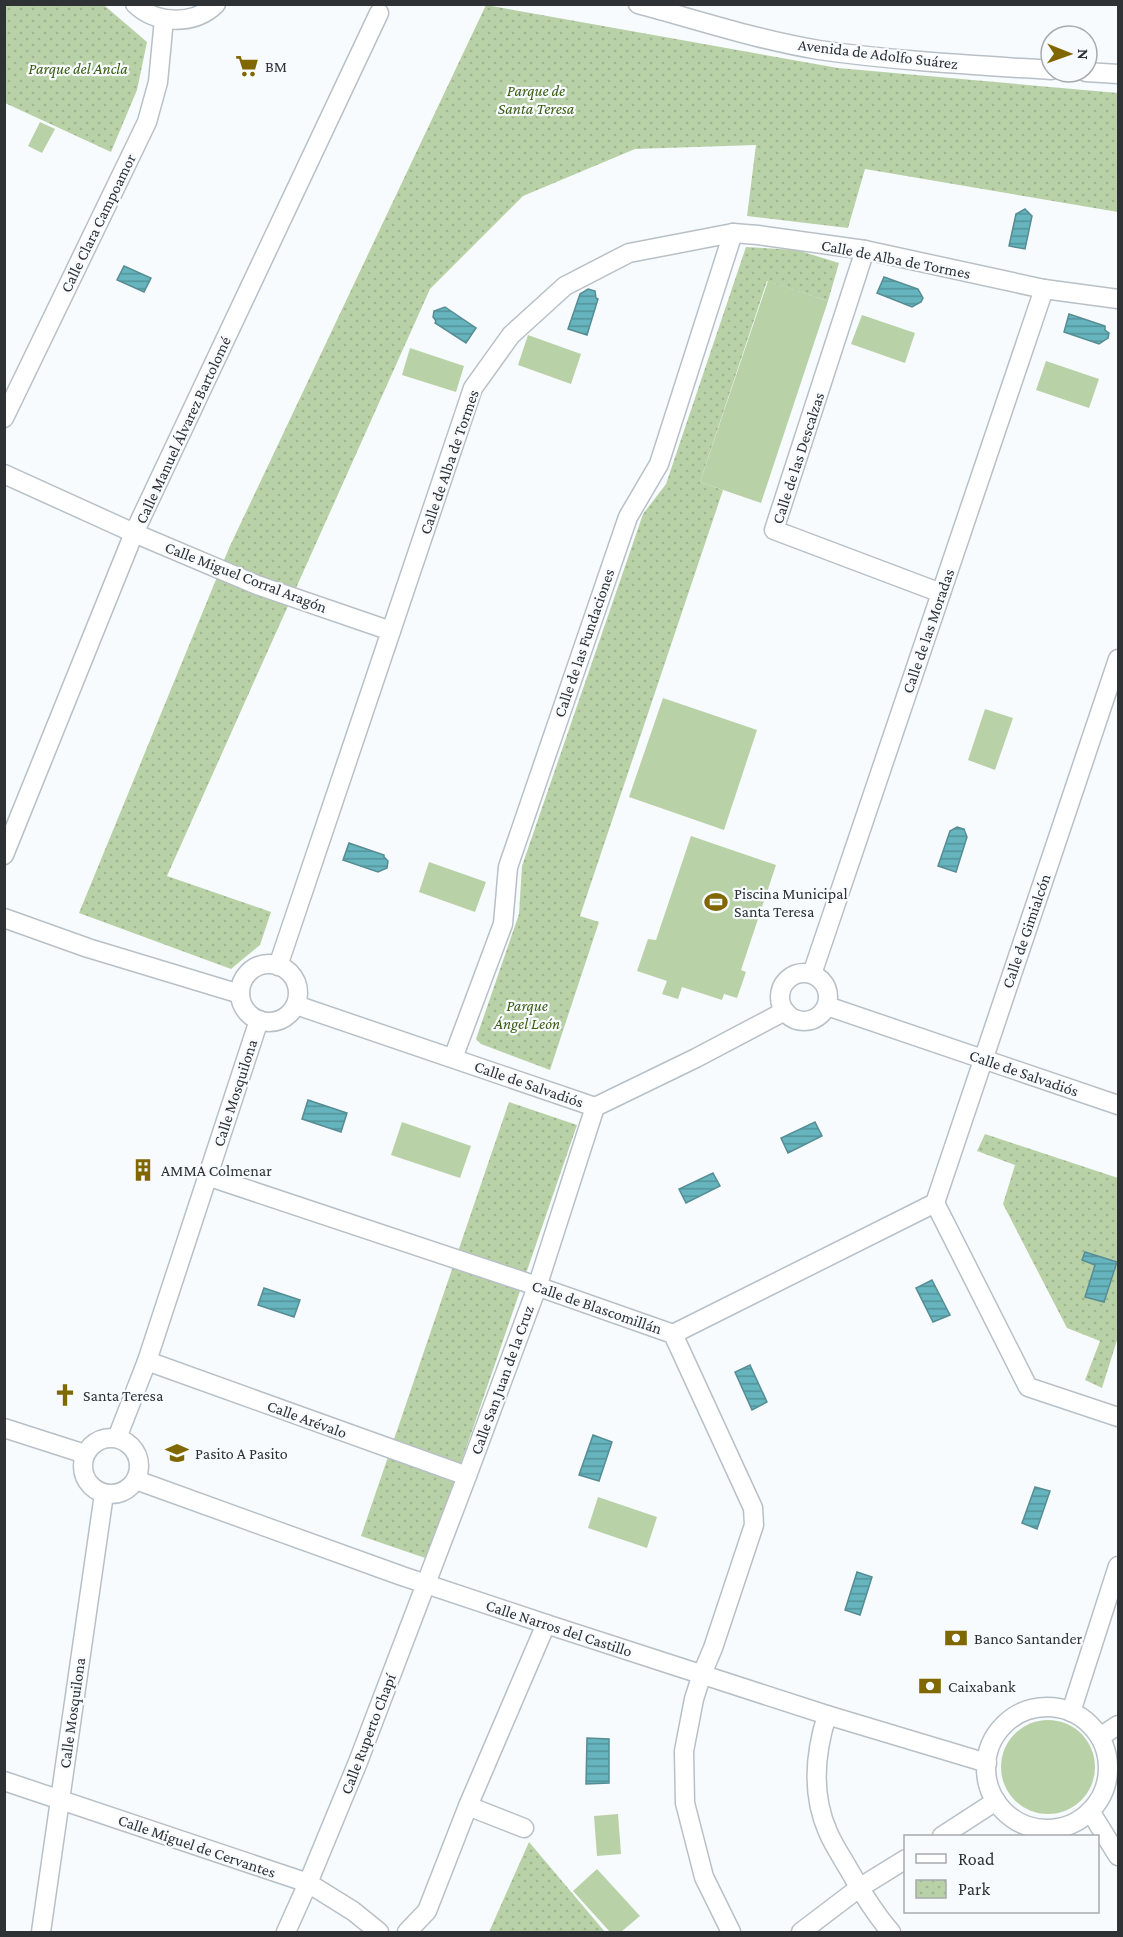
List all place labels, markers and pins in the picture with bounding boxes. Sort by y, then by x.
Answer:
supermarket icon: BM [234,53,260,79]
place label: BM [265,58,287,75]
place label: Piscina Municipal Santa Teresa [734,885,848,920]
sports icon: Piscina Municipal Santa Teresa [703,889,729,915]
building icon: AMMA Colmenar [130,1157,156,1183]
place label: AMMA Colmenar [161,1162,272,1179]
church icon: Santa Teresa [52,1382,78,1408]
place label: Santa Teresa [83,1387,164,1404]
school or university icon: Pasito A Pasito [164,1440,190,1466]
place label: Pasito A Pasito [195,1445,288,1462]
bank icon: Banco Santander [943,1625,969,1651]
place label: Banco Santander [974,1630,1082,1647]
bank icon: Caixabank [917,1673,943,1699]
place label: Caixabank [948,1678,1016,1695]

